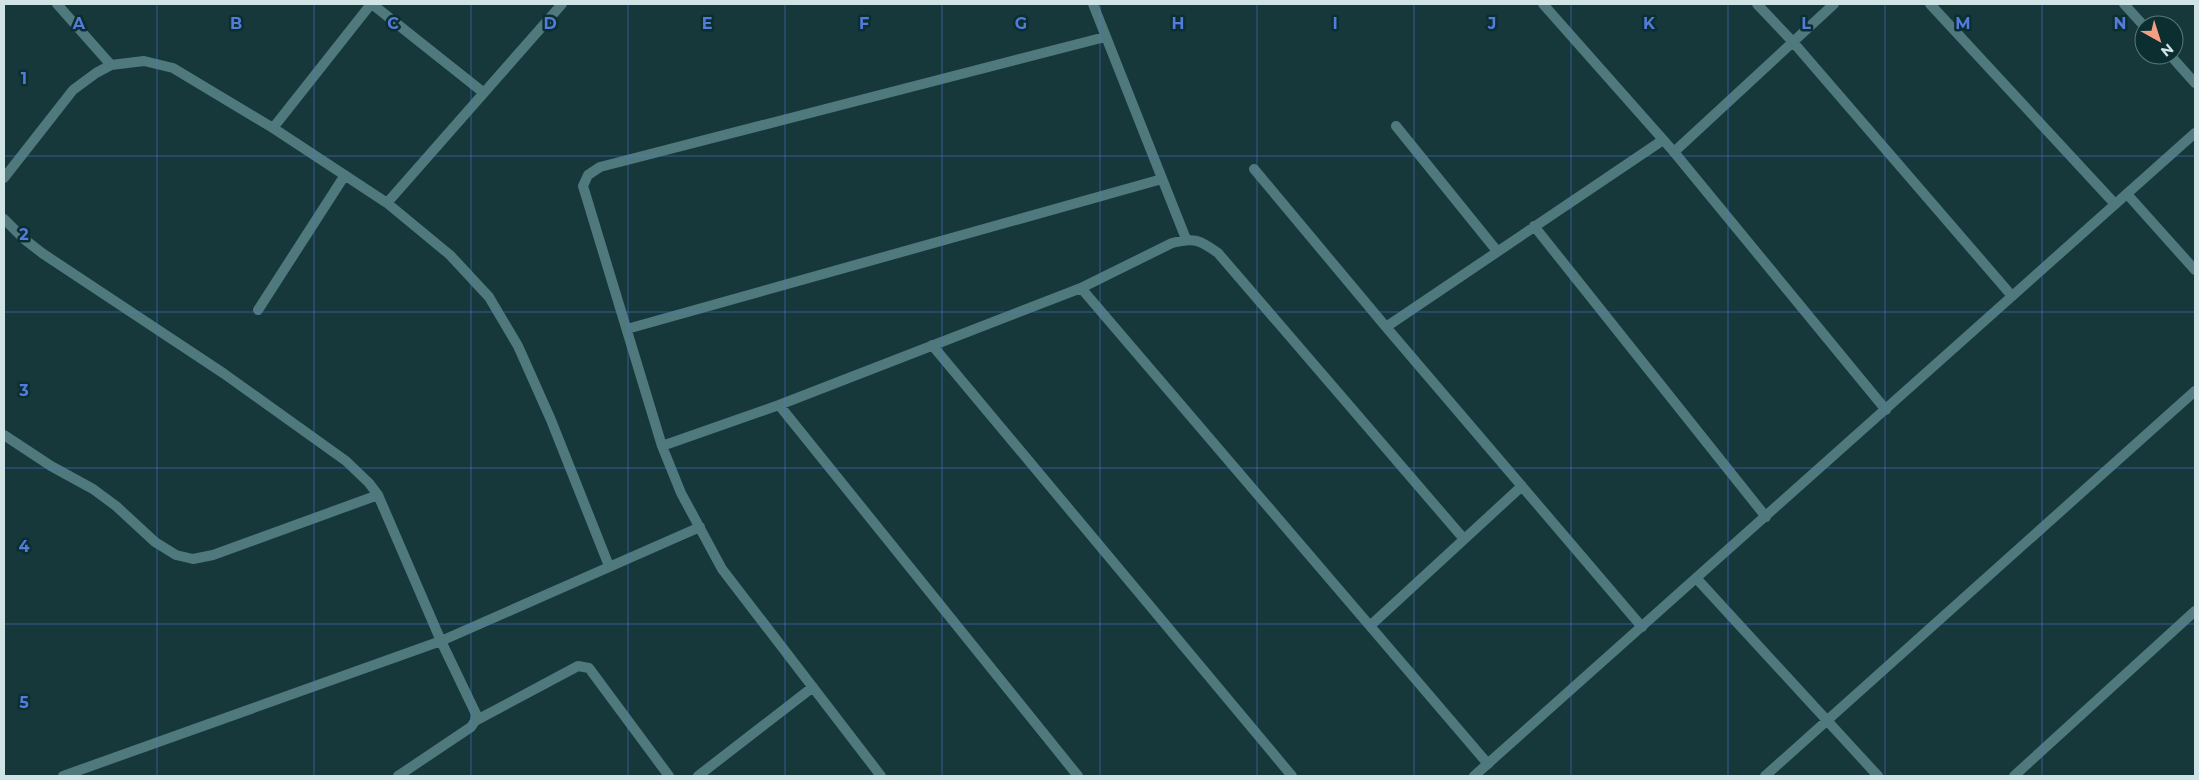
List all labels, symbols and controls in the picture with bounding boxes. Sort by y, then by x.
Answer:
text: A [72,14,86,33]
text: B [230,14,242,33]
text: C [387,14,399,33]
text: D [543,14,557,33]
text: E [702,14,712,33]
text: F [859,14,869,33]
text: G [1015,14,1027,33]
text: H [1172,14,1184,33]
text: I [1332,14,1338,33]
text: J [1487,14,1496,33]
text: K [1643,14,1656,33]
text: L [1801,14,1811,33]
text: M [1955,14,1971,33]
text: N [2114,14,2126,33]
north arrow [2134,15,2184,65]
text: N [2157,40,2177,61]
text: 1 [21,69,27,88]
text: 2 [19,225,29,244]
text: 3 [18,381,29,400]
text: 4 [18,537,30,556]
text: 5 [19,693,29,712]

